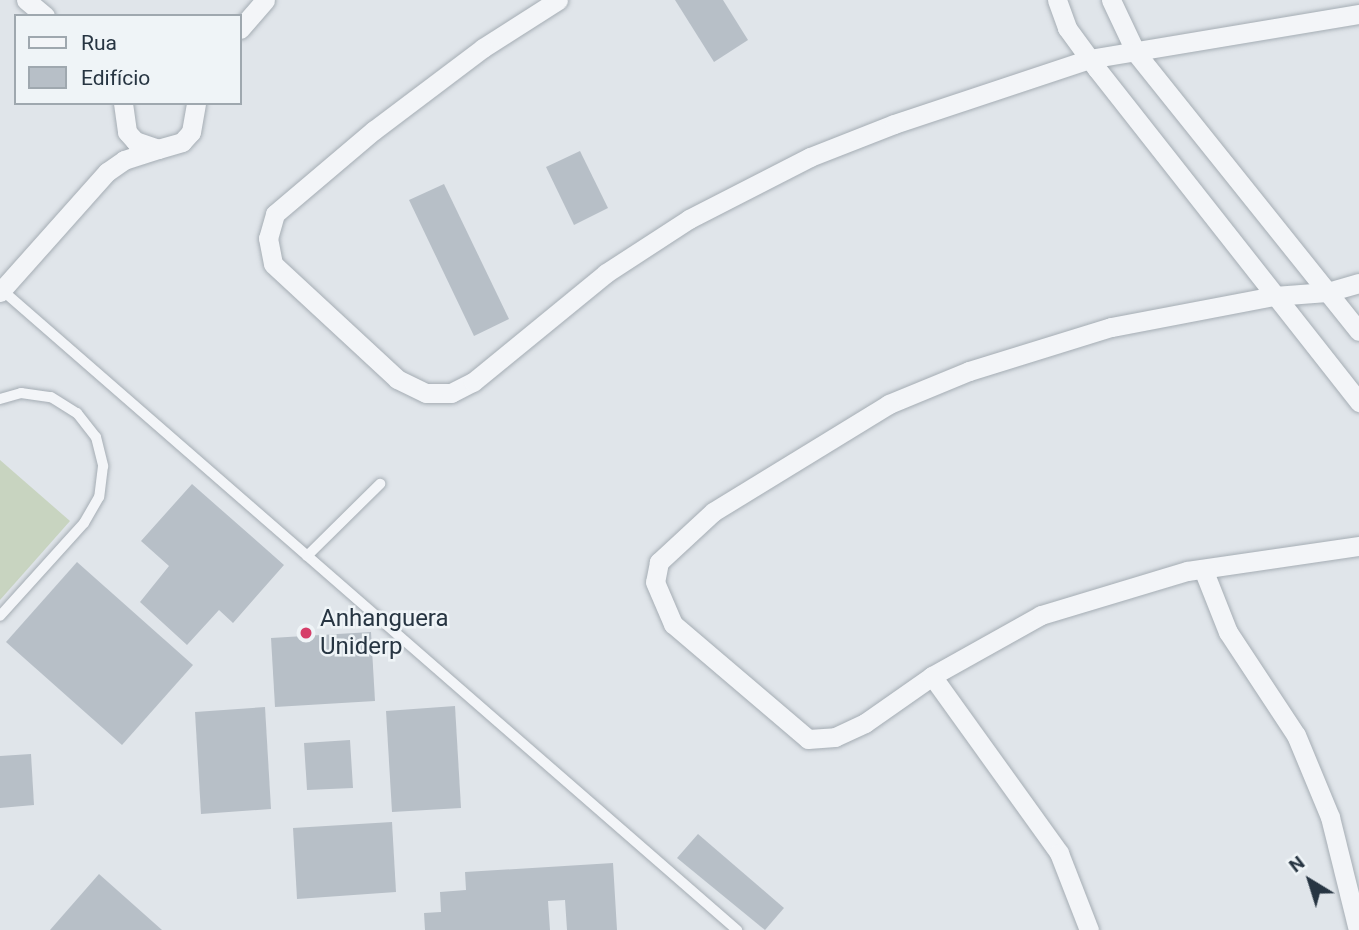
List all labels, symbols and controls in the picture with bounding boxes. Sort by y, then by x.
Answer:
legend [14,14,242,105]
text: Rua [81,31,117,55]
text: Edifício [81,66,150,90]
place label: Anhanguera Uniderp [320,605,449,661]
marker: Anhanguera Uniderp [298,625,314,641]
north arrow [1275,846,1345,916]
text: N [1284,851,1309,877]

